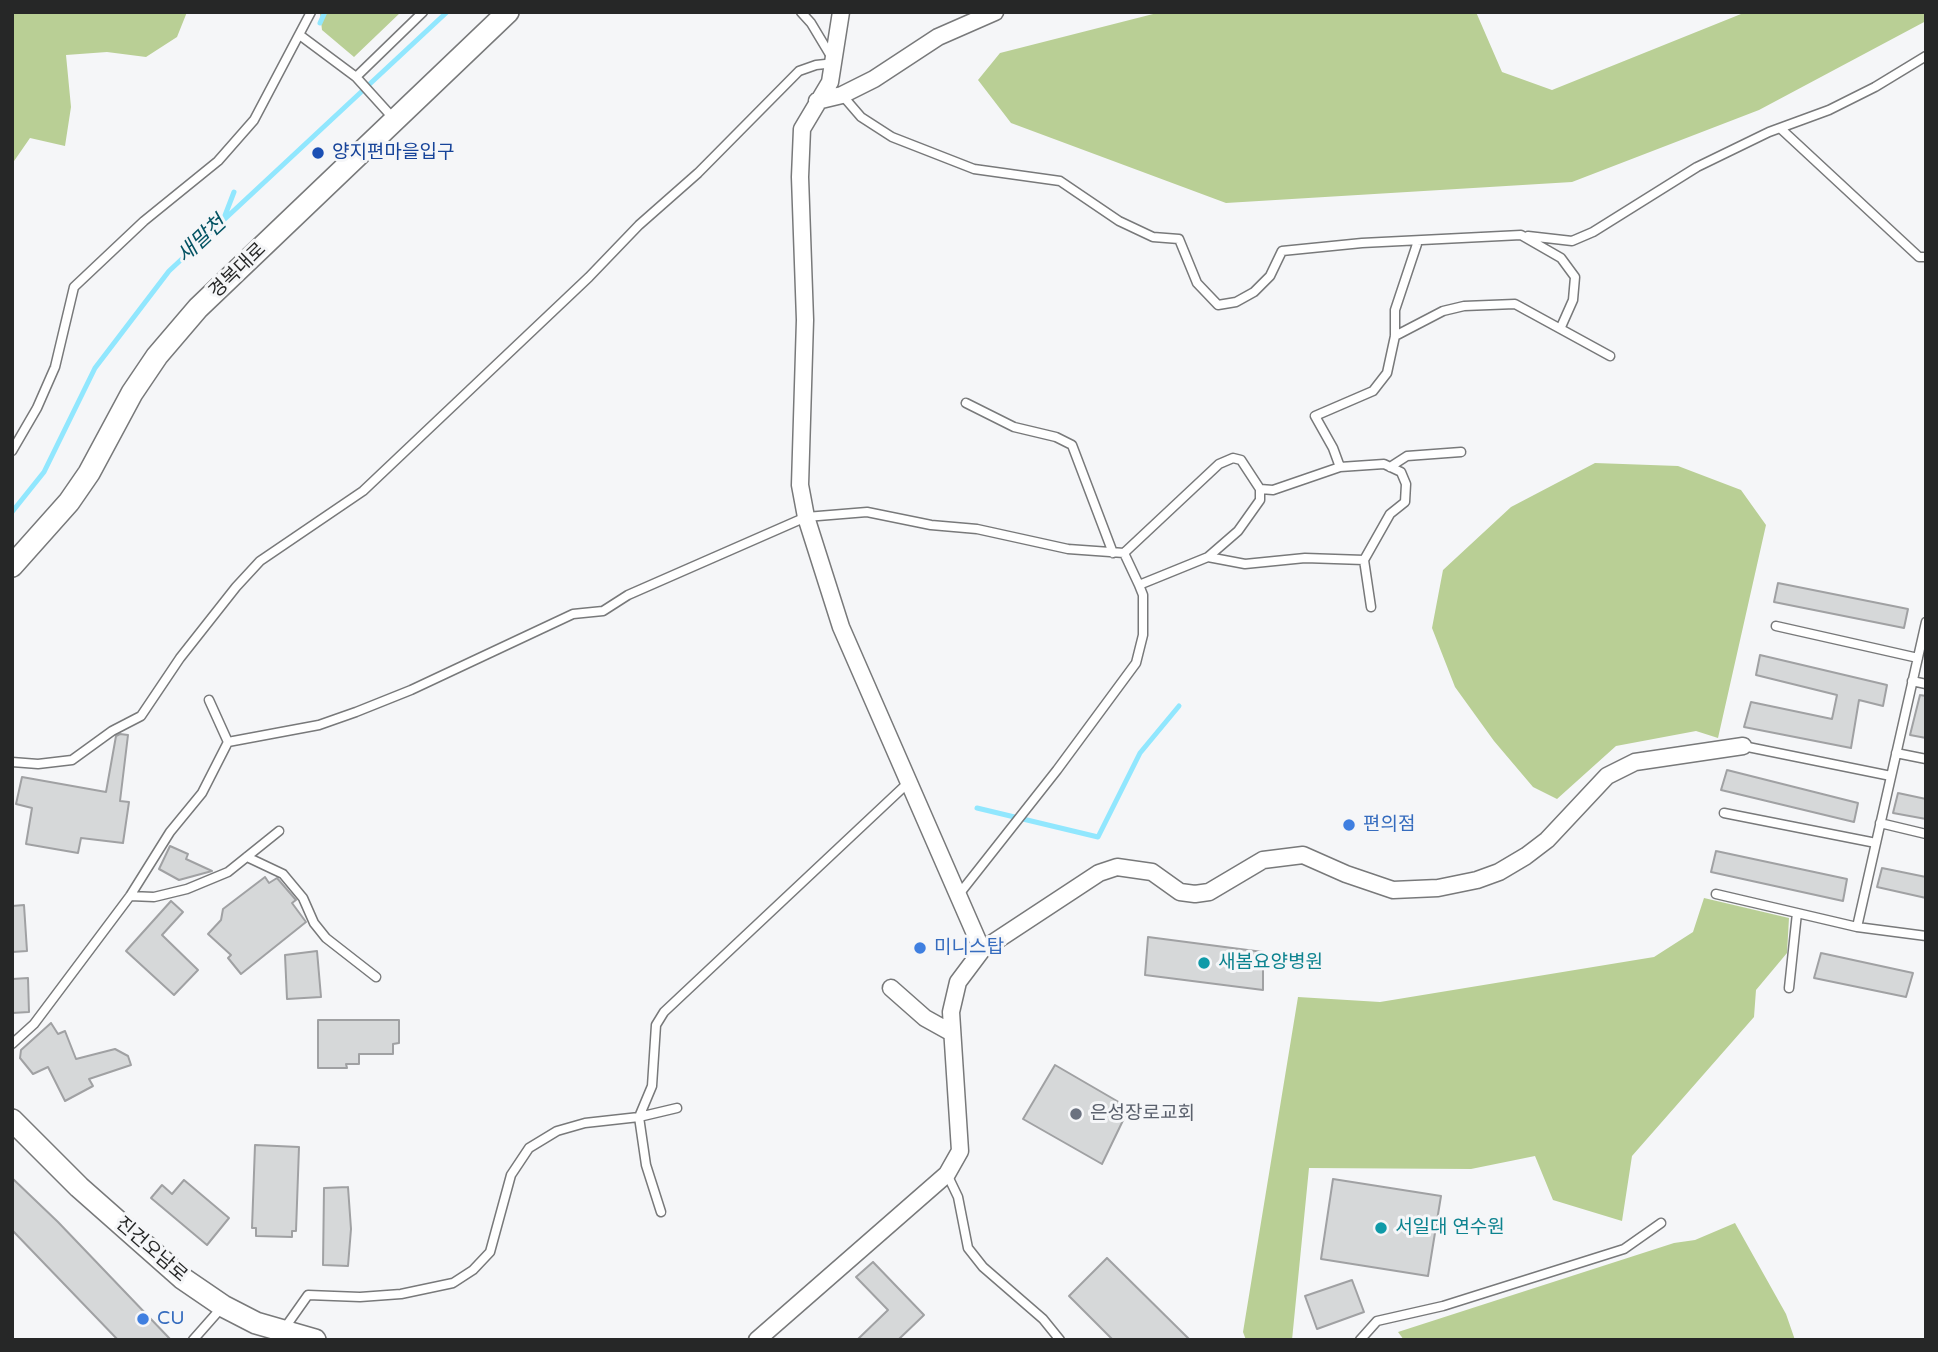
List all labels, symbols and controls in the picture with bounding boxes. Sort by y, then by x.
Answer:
place label: 양지편마을입구 [332,142,454,164]
marker: 양지편마을입구 [310,145,326,161]
water label: 새말천 [172,211,232,269]
street label: 경복대로 [205,239,271,303]
place label: 편의점 [1363,814,1415,836]
marker: 편의점 [1341,817,1357,833]
place label: 미니스탑 [934,937,1004,959]
marker: 미니스탑 [912,940,928,956]
place label: 새봄요양병원 [1218,952,1323,974]
marker: 새봄요양병원 [1196,955,1212,971]
place label: 은성장로교회 [1090,1103,1195,1125]
marker: 은성장로교회 [1068,1106,1084,1122]
street label: 진건오남로 [111,1213,191,1287]
place label: 서일대 연수원 [1395,1217,1505,1239]
marker: 서일대 연수원 [1373,1220,1389,1236]
place label: CU [157,1308,185,1330]
marker: CU [135,1311,151,1327]

